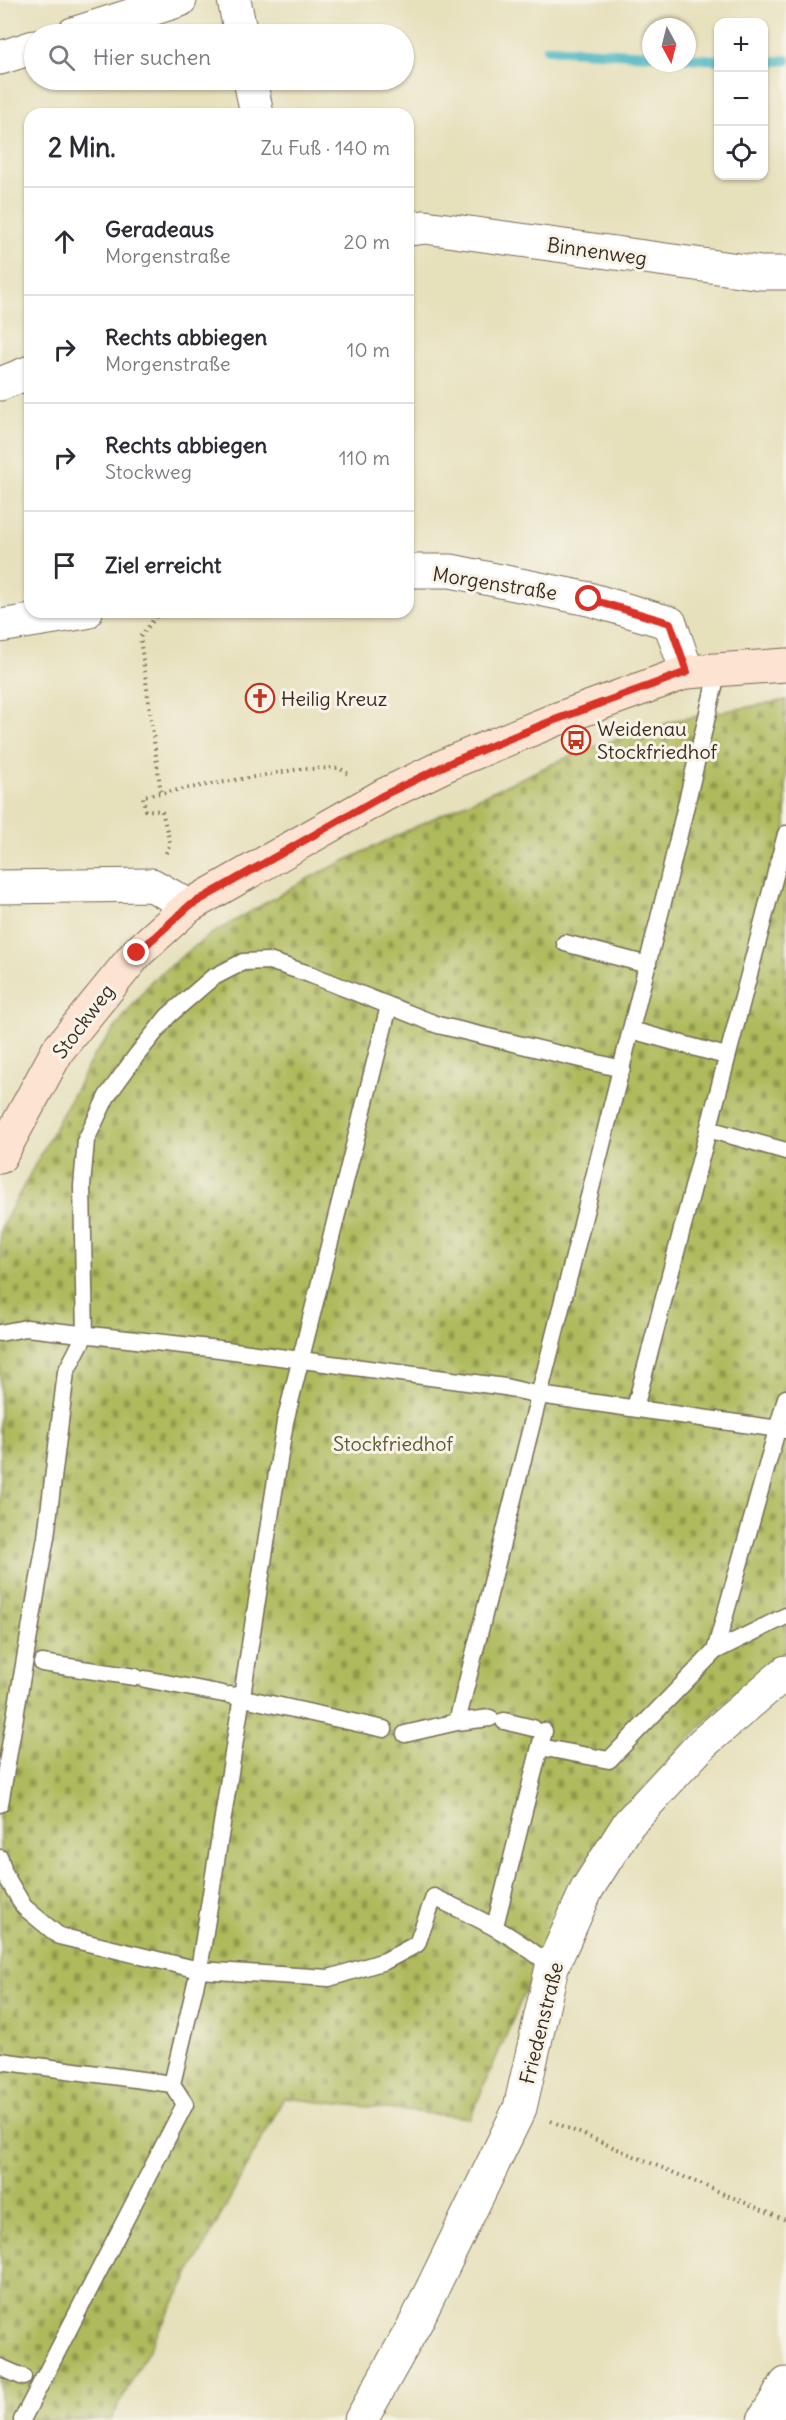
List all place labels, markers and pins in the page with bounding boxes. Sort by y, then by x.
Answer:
church icon: Heilig Kreuz [244,682,276,714]
place label: Heilig Kreuz [281,686,387,711]
place label: Weidenau Stockfriedhof [597,716,718,764]
bus stop icon: Weidenau Stockfriedhof [560,724,592,756]

